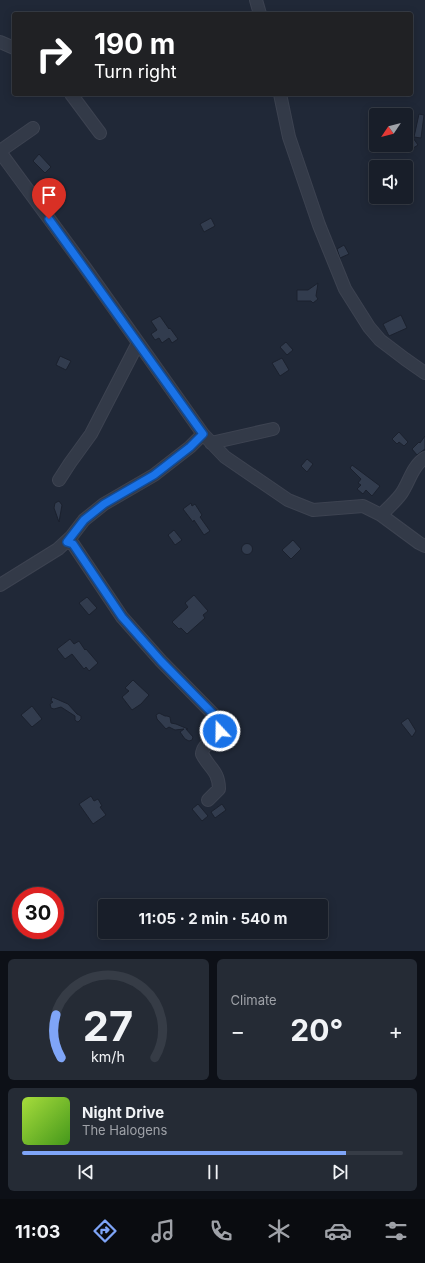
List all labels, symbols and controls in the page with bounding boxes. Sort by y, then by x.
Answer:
text: 190 m [94,27,175,61]
icon: right [28,28,80,80]
text: Turn right [94,61,177,82]
north arrow [369,108,413,152]
map controls [369,108,413,204]
button: sound [369,160,413,204]
pin [32,178,66,219]
icon: arrive [38,184,60,206]
position arrow [199,710,241,752]
speed limit sign: 30 [12,887,64,939]
text: 11:05 · 2 min · 540 m [138,909,288,928]
text: Climate [231,992,277,1008]
text: 27 [83,1000,133,1050]
text: 20° [290,1012,343,1048]
text: − [231,1018,245,1044]
text: + [388,1018,403,1044]
text: km/h [91,1047,125,1064]
text: Night Drive [82,1103,164,1122]
text: The Halogens [82,1122,167,1138]
icon: previous [75,1161,97,1183]
icon: pause [202,1161,224,1183]
icon: next [329,1161,351,1183]
icon: directions [91,1217,119,1245]
icon: music [149,1217,177,1245]
icon: phone [207,1217,235,1245]
icon: climate [265,1217,293,1245]
icon: car [324,1217,352,1245]
icon: filters [382,1217,410,1245]
text: 11:03 [15,1221,60,1242]

